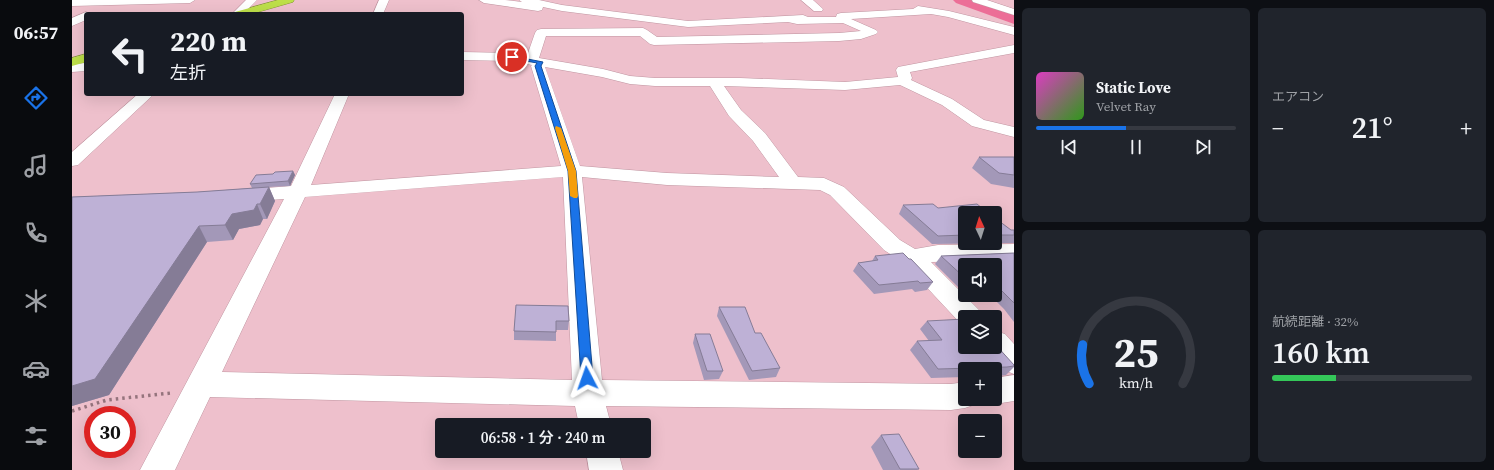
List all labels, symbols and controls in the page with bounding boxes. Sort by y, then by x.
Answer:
text: 06:57 [14,20,58,45]
text: 220 m [170,22,247,60]
icon: left [104,28,156,80]
pin [495,40,529,74]
icon: arrive [501,46,523,68]
text: 左折 [170,60,206,85]
text: Static Love [1096,77,1171,98]
icon: directions [22,84,50,112]
text: エアコン [1272,88,1324,105]
text: Velvet Ray [1096,98,1156,115]
text: 21° [1351,107,1393,148]
text: − [1272,113,1284,143]
text: + [1460,113,1472,143]
icon: previous [1058,136,1080,158]
icon: pause [1125,136,1147,158]
icon: next [1192,136,1214,158]
icon: music [22,152,50,180]
north arrow [958,206,1002,250]
map controls [958,206,1002,458]
icon: phone [22,219,50,247]
button: sound [958,258,1002,302]
icon: climate [22,287,50,315]
button: layers [958,310,1002,354]
text: 航続距離 · 32% [1272,313,1358,330]
text: 25 [1113,324,1159,381]
text: 160 km [1272,332,1370,373]
icon: car [22,355,50,383]
position arrow [566,357,608,399]
button: + [958,362,1002,406]
text: km/h [1119,373,1153,393]
speed limit sign: 30 [84,406,136,458]
button: − [958,414,1002,458]
icon: filters [22,422,50,450]
text: 06:58 · 1 分 · 240 m [481,427,605,448]

